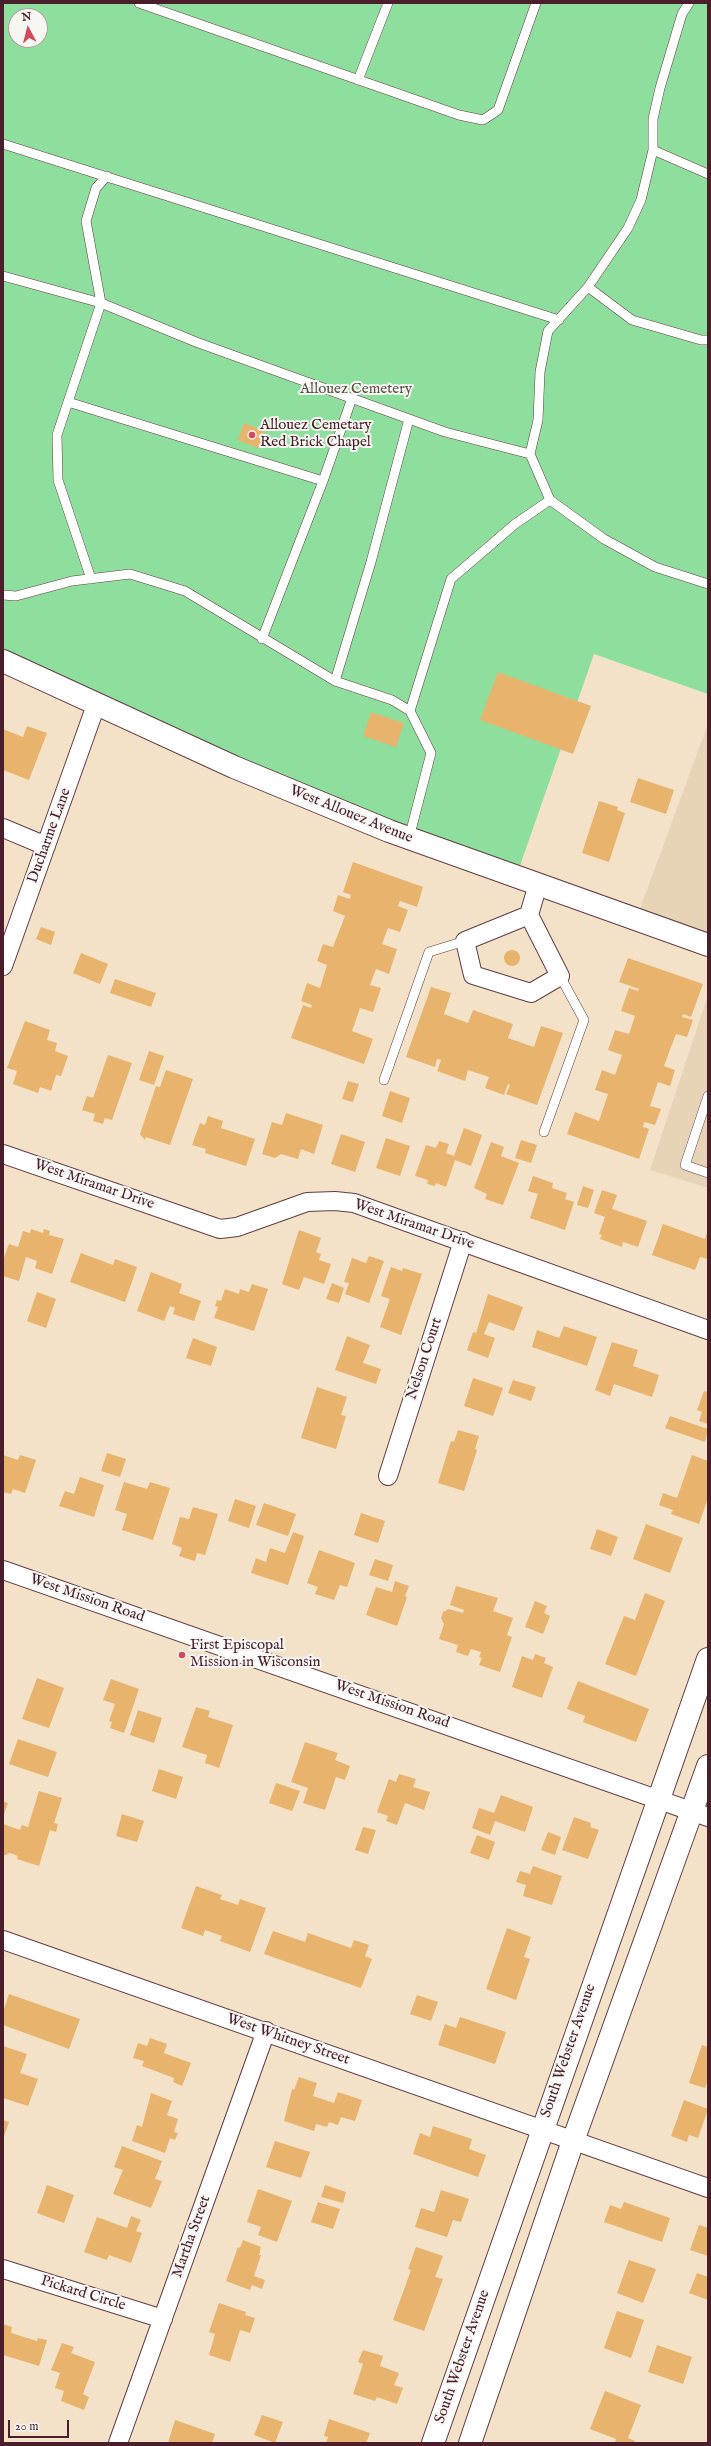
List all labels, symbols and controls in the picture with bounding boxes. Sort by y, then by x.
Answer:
north arrow [8,8,48,48]
text: N [21,10,32,25]
park label: Allouez Cemetery [300,381,412,399]
place label: Allouez Cemetary Red Brick Chapel [260,417,372,452]
marker: Allouez Cemetary Red Brick Chapel [247,430,257,440]
street label: West Allouez Avenue [287,782,415,848]
street label: Ducharme Lane [24,786,76,886]
street label: West Miramar Drive [31,1156,157,1214]
street label: West Miramar Drive [351,1196,477,1254]
street label: Nelson Court [403,1316,447,1402]
street label: West Mission Road [27,1571,147,1627]
place label: First Episcopal Mission in Wisconsin [190,1637,321,1672]
marker: First Episcopal Mission in Wisconsin [177,1650,187,1660]
street label: West Mission Road [332,1677,452,1733]
street label: South Webster Avenue [538,1982,600,2120]
street label: West Whitney Street [224,2010,352,2070]
street label: Martha Street [169,2193,215,2281]
street label: Pickard Circle [38,2273,128,2315]
street label: South Webster Avenue [432,2288,494,2426]
scale bar [10,2412,71,2438]
text: 20 m [15,2419,38,2434]

